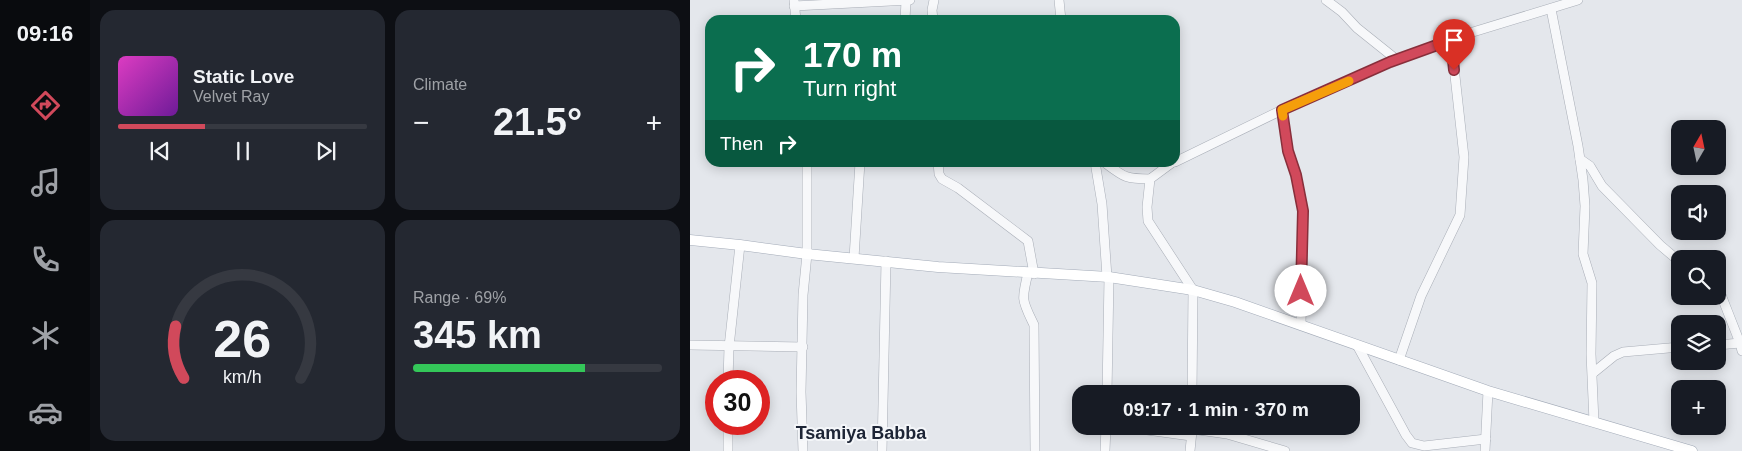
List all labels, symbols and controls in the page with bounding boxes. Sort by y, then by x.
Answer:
pin [1433,19,1475,70]
text: 09:16 [17,21,73,46]
icon: arrive [1440,26,1468,54]
icon: right [720,35,785,100]
text: 170 m [803,35,902,74]
text: Static Love [193,66,294,87]
text: Climate [413,76,467,93]
text: Turn right [803,76,896,101]
icon: directions [28,88,63,123]
text: Velvet Ray [193,88,269,105]
text: 21.5° [493,101,582,143]
text: − [413,107,429,138]
text: + [646,107,662,138]
north arrow [1671,120,1726,175]
map controls [1671,120,1726,435]
icon: right [773,130,801,158]
text: Then [720,133,763,154]
icon: previous [146,137,174,165]
icon: pause [229,137,257,165]
icon: next [312,137,340,165]
icon: music [28,165,63,200]
button: sound [1671,185,1726,240]
icon: phone [28,242,63,277]
button: search [1671,250,1726,305]
position arrow [1274,264,1326,316]
text: Range · 69% [413,289,506,306]
text: 26 [214,310,271,368]
text: 345 km [413,314,542,356]
button: layers [1671,315,1726,370]
icon: climate [28,318,63,353]
text: km/h [223,367,262,387]
speed limit sign: 30 [705,370,770,435]
button: + [1671,380,1726,435]
icon: car [28,395,63,430]
text: 09:17 · 1 min · 370 m [1123,399,1309,420]
district label: Tsamiya Babba [796,423,927,443]

